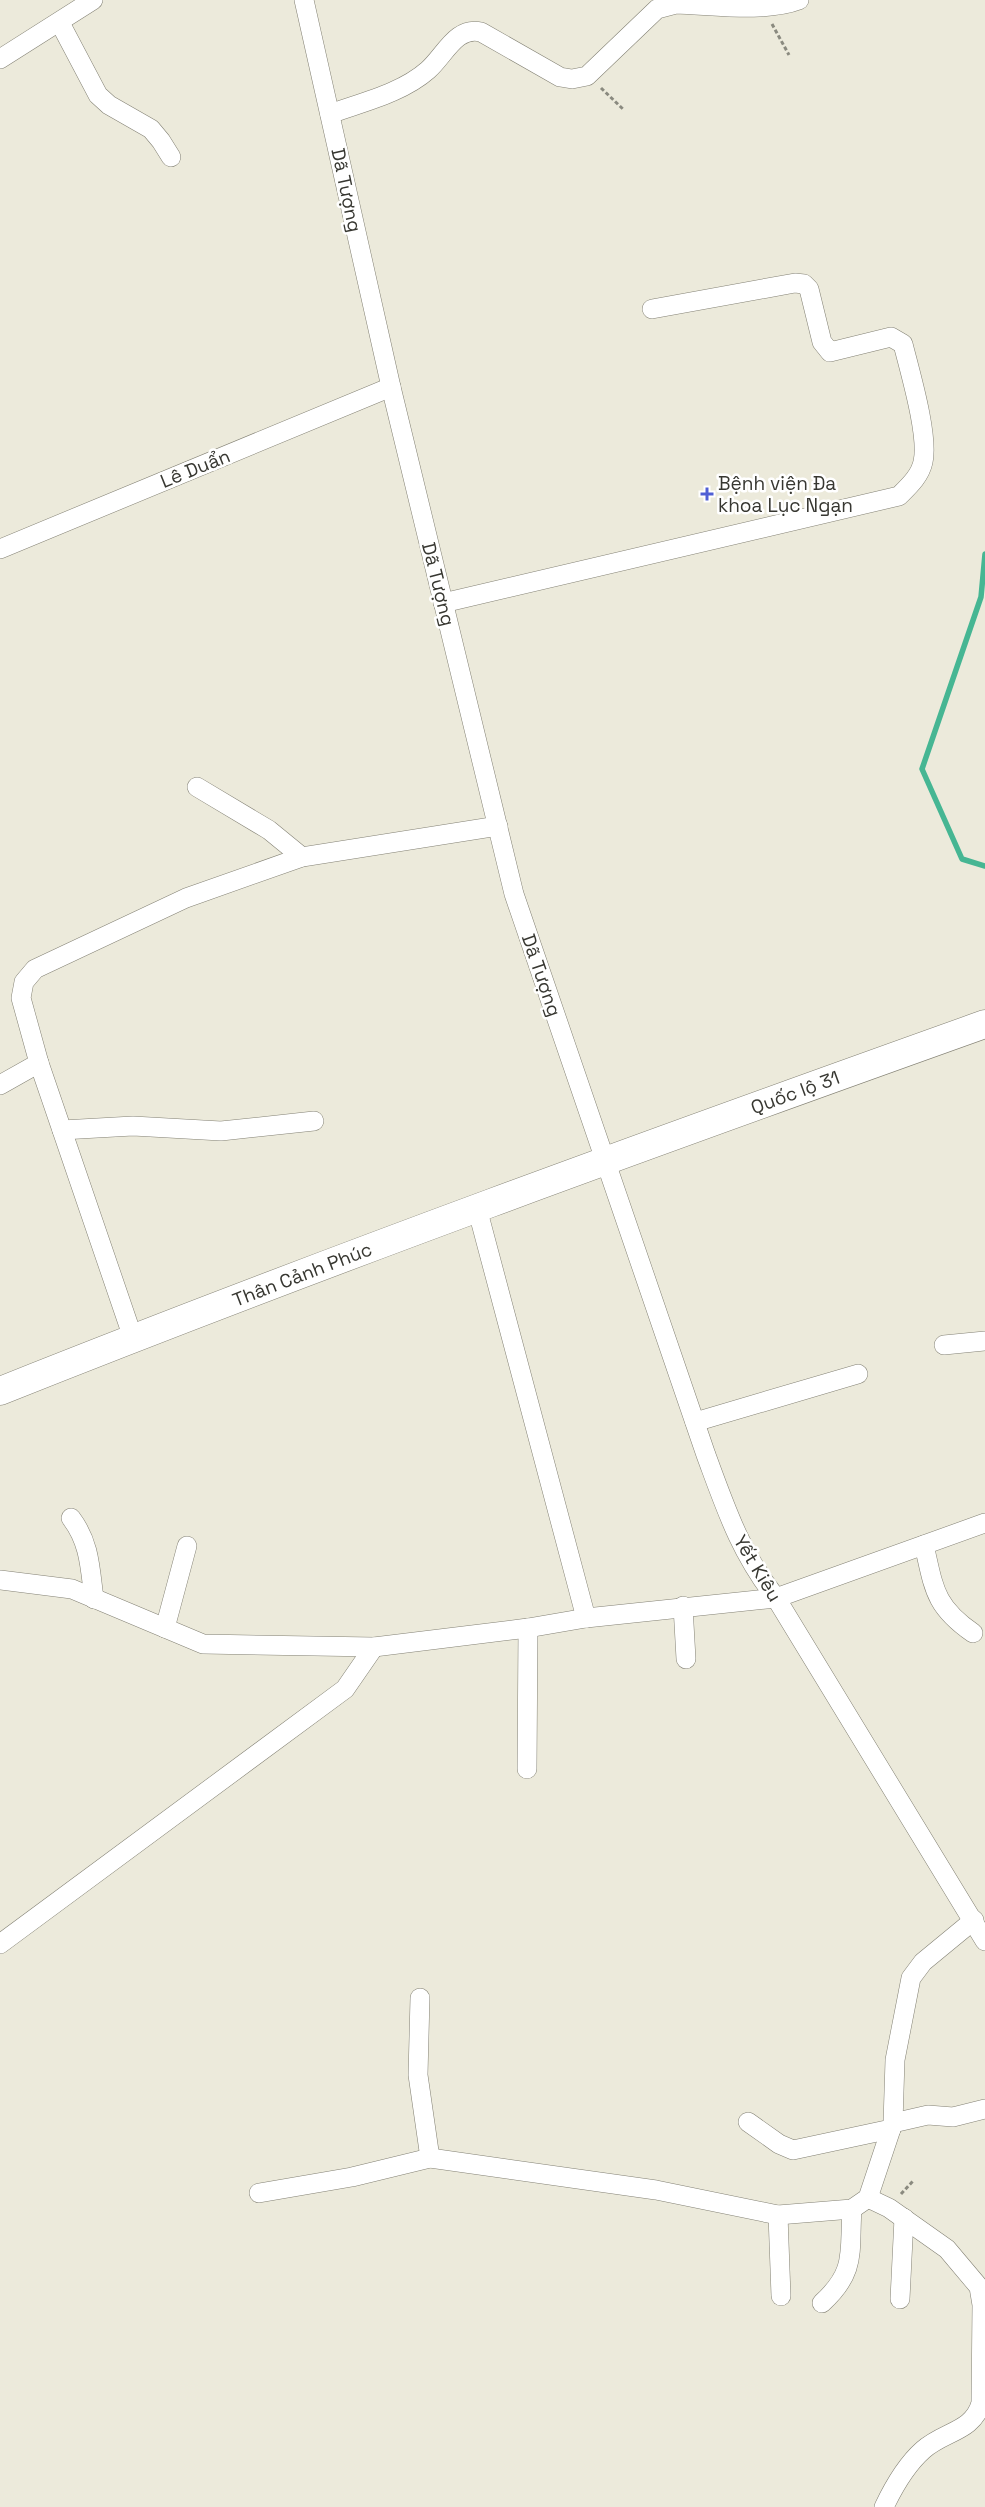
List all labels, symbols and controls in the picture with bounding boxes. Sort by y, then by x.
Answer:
street label: Dã Tượng [325,146,368,235]
street label: Lê Duẩn [157,443,234,494]
place label: Bệnh viện Đa khoa Lục Ngạn [718,471,853,518]
marker: Bệnh viện Đa khoa Lục Ngạn [700,487,714,501]
street label: Dã Tượng [416,540,461,629]
street label: Dã Tượng [516,931,567,1020]
street label: Quốc lộ 31 [747,1065,843,1120]
street label: Thân Cảnh Phúc [229,1236,376,1313]
street label: Yết Kiêu [728,1530,787,1606]

